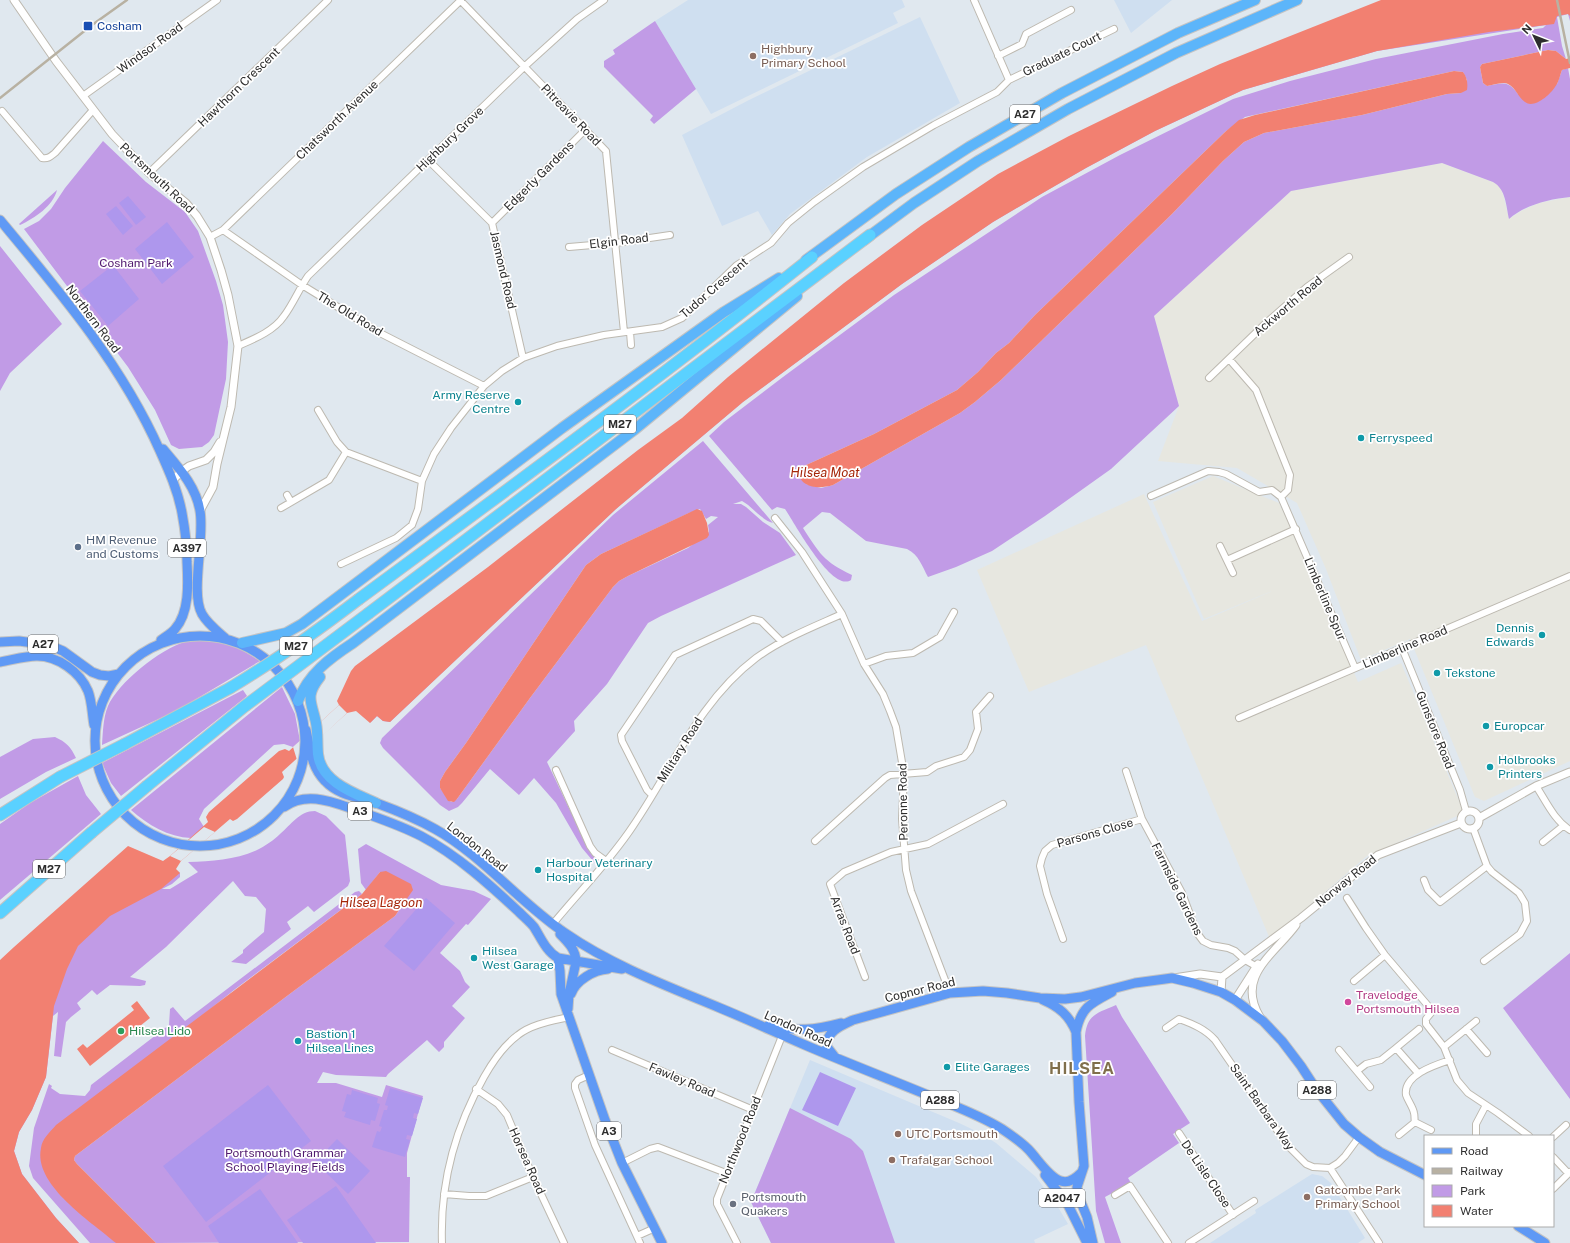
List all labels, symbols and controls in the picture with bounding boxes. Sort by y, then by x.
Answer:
north arrow [1514,16,1554,56]
place label: Cosham [97,19,142,33]
marker: Cosham [82,20,94,32]
street label: Windsor Road [115,20,185,76]
text: N [1519,22,1534,36]
street label: Graduate Court [1020,29,1104,79]
place label: Highbury Primary School [761,42,846,70]
street label: Hawthorn Crescent [195,44,283,130]
marker: Highbury Primary School [748,51,758,61]
street label: Chatsworth Avenue [293,77,381,163]
street label: Pitreavie Road [538,81,604,149]
street label: Highbury Grove [414,103,487,174]
road number: A27 [1010,105,1040,123]
street label: Edgerly Gardens [501,138,577,214]
street label: Portsmouth Road [117,140,197,216]
street label: Jasmond Road [487,229,519,311]
street label: Elgin Road [588,230,650,252]
street label: Tudor Crescent [677,255,751,321]
park label: Cosham Park [99,256,173,270]
street label: Ackworth Road [1251,273,1325,339]
street label: Northern Road [63,282,123,356]
street label: The Old Road [315,289,385,339]
place label: Army Reserve Centre [432,388,510,416]
marker: Army Reserve Centre [513,397,523,407]
road number: M27 [604,415,636,433]
place label: Ferryspeed [1369,431,1433,445]
marker: Ferryspeed [1356,433,1366,443]
water label: Hilsea Moat [790,465,860,480]
place label: HM Revenue and Customs [86,533,158,561]
road number: A397 [168,539,206,557]
marker: HM Revenue and Customs [73,542,83,552]
street label: Limberline Spur [1301,555,1349,643]
place label: Dennis Edwards [1486,621,1534,649]
street label: Limberline Road [1361,623,1449,671]
marker: Dennis Edwards [1537,630,1547,640]
road number: A27 [28,635,58,653]
road number: M27 [280,637,312,655]
place label: Tekstone [1445,666,1496,680]
marker: Tekstone [1432,668,1442,678]
street label: Gunstore Road [1413,689,1457,771]
street label: Military Road [654,715,706,785]
place label: Europcar [1494,719,1545,733]
marker: Europcar [1481,721,1491,731]
place label: Holbrooks Printers [1498,753,1555,781]
marker: Holbrooks Printers [1485,762,1495,772]
street label: Peronne Road [895,763,911,841]
road number: A3 [348,802,372,820]
street label: Parsons Close [1055,815,1135,851]
street label: London Road [444,819,510,875]
street label: Farmside Gardens [1148,840,1206,938]
street label: Norway Road [1313,852,1379,910]
place label: Harbour Veterinary Hospital [546,856,653,884]
road number: M27 [33,860,65,878]
marker: Harbour Veterinary Hospital [533,865,543,875]
street label: Arras Road [827,894,863,956]
water label: Hilsea Lagoon [340,895,422,910]
place label: Hilsea West Garage [482,944,554,972]
marker: Hilsea West Garage [469,953,479,963]
street label: Copnor Road [883,975,957,1005]
place label: Travelodge Portsmouth Hilsea [1356,988,1459,1016]
marker: Travelodge Portsmouth Hilsea [1343,997,1353,1007]
street label: London Road [762,1008,834,1050]
place label: Hilsea Lido [129,1024,191,1038]
marker: Hilsea Lido [116,1026,126,1036]
place label: Bastion 1 Hilsea Lines [306,1027,374,1055]
marker: Bastion 1 Hilsea Lines [293,1036,303,1046]
district label: HILSEA [1049,1059,1115,1078]
street label: Fawley Road [647,1060,717,1100]
place label: Elite Garages [955,1060,1030,1074]
street label: Saint Barbara Way [1227,1061,1297,1153]
marker: Elite Garages [942,1062,952,1072]
road number: A288 [1298,1081,1336,1099]
road number: A288 [921,1091,959,1109]
street label: Northwood Road [716,1094,764,1186]
road number: A3 [597,1122,621,1140]
street label: Horsea Road [506,1126,548,1196]
place label: UTC Portsmouth [906,1127,998,1141]
marker: UTC Portsmouth [893,1129,903,1139]
legend [1424,1135,1554,1227]
street label: De Lisle Close [1178,1138,1234,1210]
text: Road [1460,1144,1488,1158]
park label: Portsmouth Grammar School Playing Fields [225,1146,345,1174]
place label: Trafalgar School [900,1153,993,1167]
marker: Trafalgar School [887,1155,897,1165]
text: Railway [1460,1164,1504,1178]
place label: Gatcombe Park Primary School [1315,1183,1401,1211]
text: Park [1460,1184,1486,1198]
road number: A2047 [1039,1189,1085,1207]
place label: Portsmouth Quakers [741,1190,806,1218]
marker: Gatcombe Park Primary School [1302,1192,1312,1202]
marker: Portsmouth Quakers [728,1199,738,1209]
text: Water [1460,1204,1494,1218]

